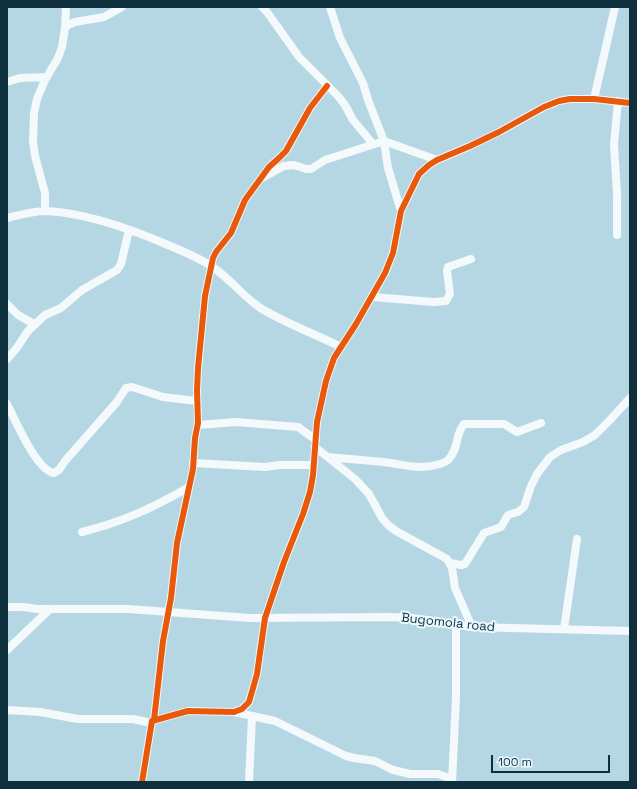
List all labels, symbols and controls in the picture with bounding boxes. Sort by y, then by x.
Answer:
street label: Bugomola road [400,610,496,636]
scale bar [493,747,612,773]
text: 100 m [498,754,532,770]

